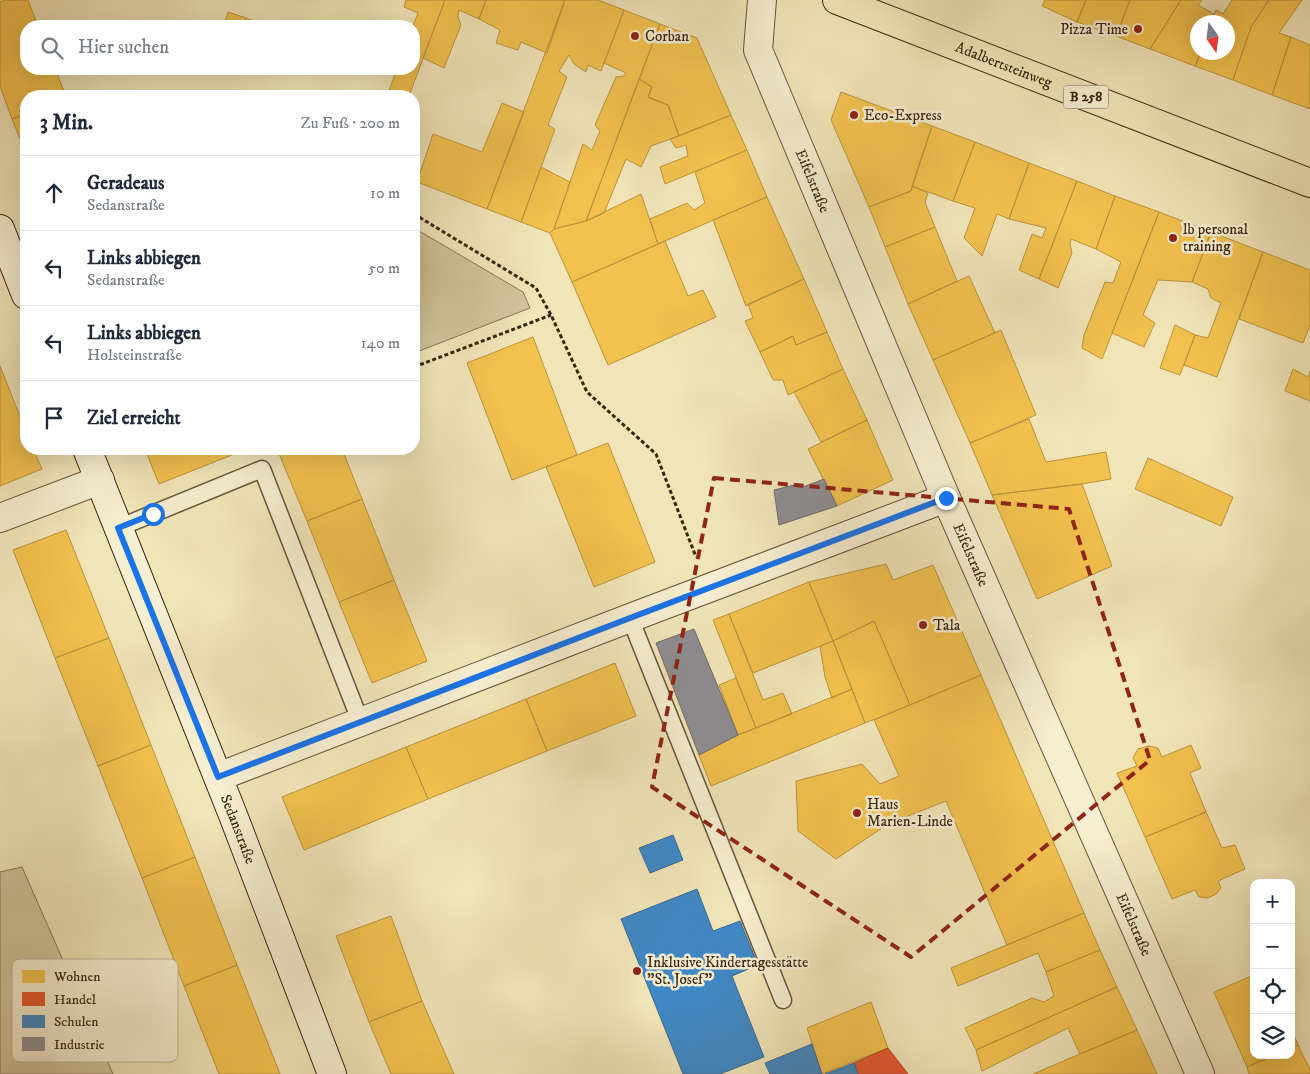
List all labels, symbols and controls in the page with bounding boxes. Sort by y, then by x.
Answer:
north arrow [1190,15,1235,60]
search box [20,20,420,75]
place label: Pizza Time [1060,20,1128,39]
marker: Pizza Time [1132,23,1144,35]
place label: Corban [645,27,689,46]
marker: Corban [629,30,641,42]
icon: search [38,34,66,62]
text: Hier suchen [78,36,169,59]
street label: Adalbertsteinweg [953,37,1056,92]
road number: B 258 [1064,85,1108,108]
place label: Eco-Express [864,106,942,125]
marker: Eco-Express [848,109,860,121]
text: 3 Min. [40,110,93,136]
text: Zu Fuß · 200 m [301,113,400,133]
street label: Eifelstraße [791,146,835,215]
text: Geradeaus [87,172,164,195]
icon: ahead [40,179,68,207]
text: 10 m [370,183,400,203]
text: Sedanstraße [87,195,165,215]
place label: lb personal training [1183,220,1249,256]
marker: lb personal training [1167,232,1179,244]
text: Links abbiegen [87,247,201,270]
icon: left [40,254,68,282]
text: 50 m [368,258,400,278]
text: Sedanstraße [87,270,165,290]
text: Links abbiegen [87,322,201,345]
icon: left [40,329,68,357]
text: 140 m [361,333,400,353]
text: Holsteinstraße [87,345,182,365]
icon: arrive [40,404,68,432]
text: Ziel erreicht [87,407,181,430]
route end [935,487,958,510]
route start [142,503,165,526]
street label: Eifelstraße [949,520,993,589]
place label: Tala [933,616,961,635]
marker: Tala [917,619,929,631]
street label: Sedanstraße [216,792,260,866]
place label: Haus Marien-Linde [867,795,953,831]
marker: Haus Marien-Linde [851,807,863,819]
map controls [1250,879,1295,1059]
button: + [1250,879,1295,924]
street label: Eifelstraße [1112,890,1156,959]
button: − [1250,924,1295,969]
place label: Inklusive Kindertagesstätte "St. Josef" [647,953,808,989]
legend [12,959,178,1062]
marker: Inklusive Kindertagesstätte "St. Josef" [631,965,643,977]
text: Wohnen [53,968,101,986]
button: locate [1250,969,1295,1014]
text: Handel [54,991,97,1009]
text: Schulen [54,1013,99,1031]
button: layers [1250,1014,1295,1059]
text: Industrie [54,1036,105,1054]

